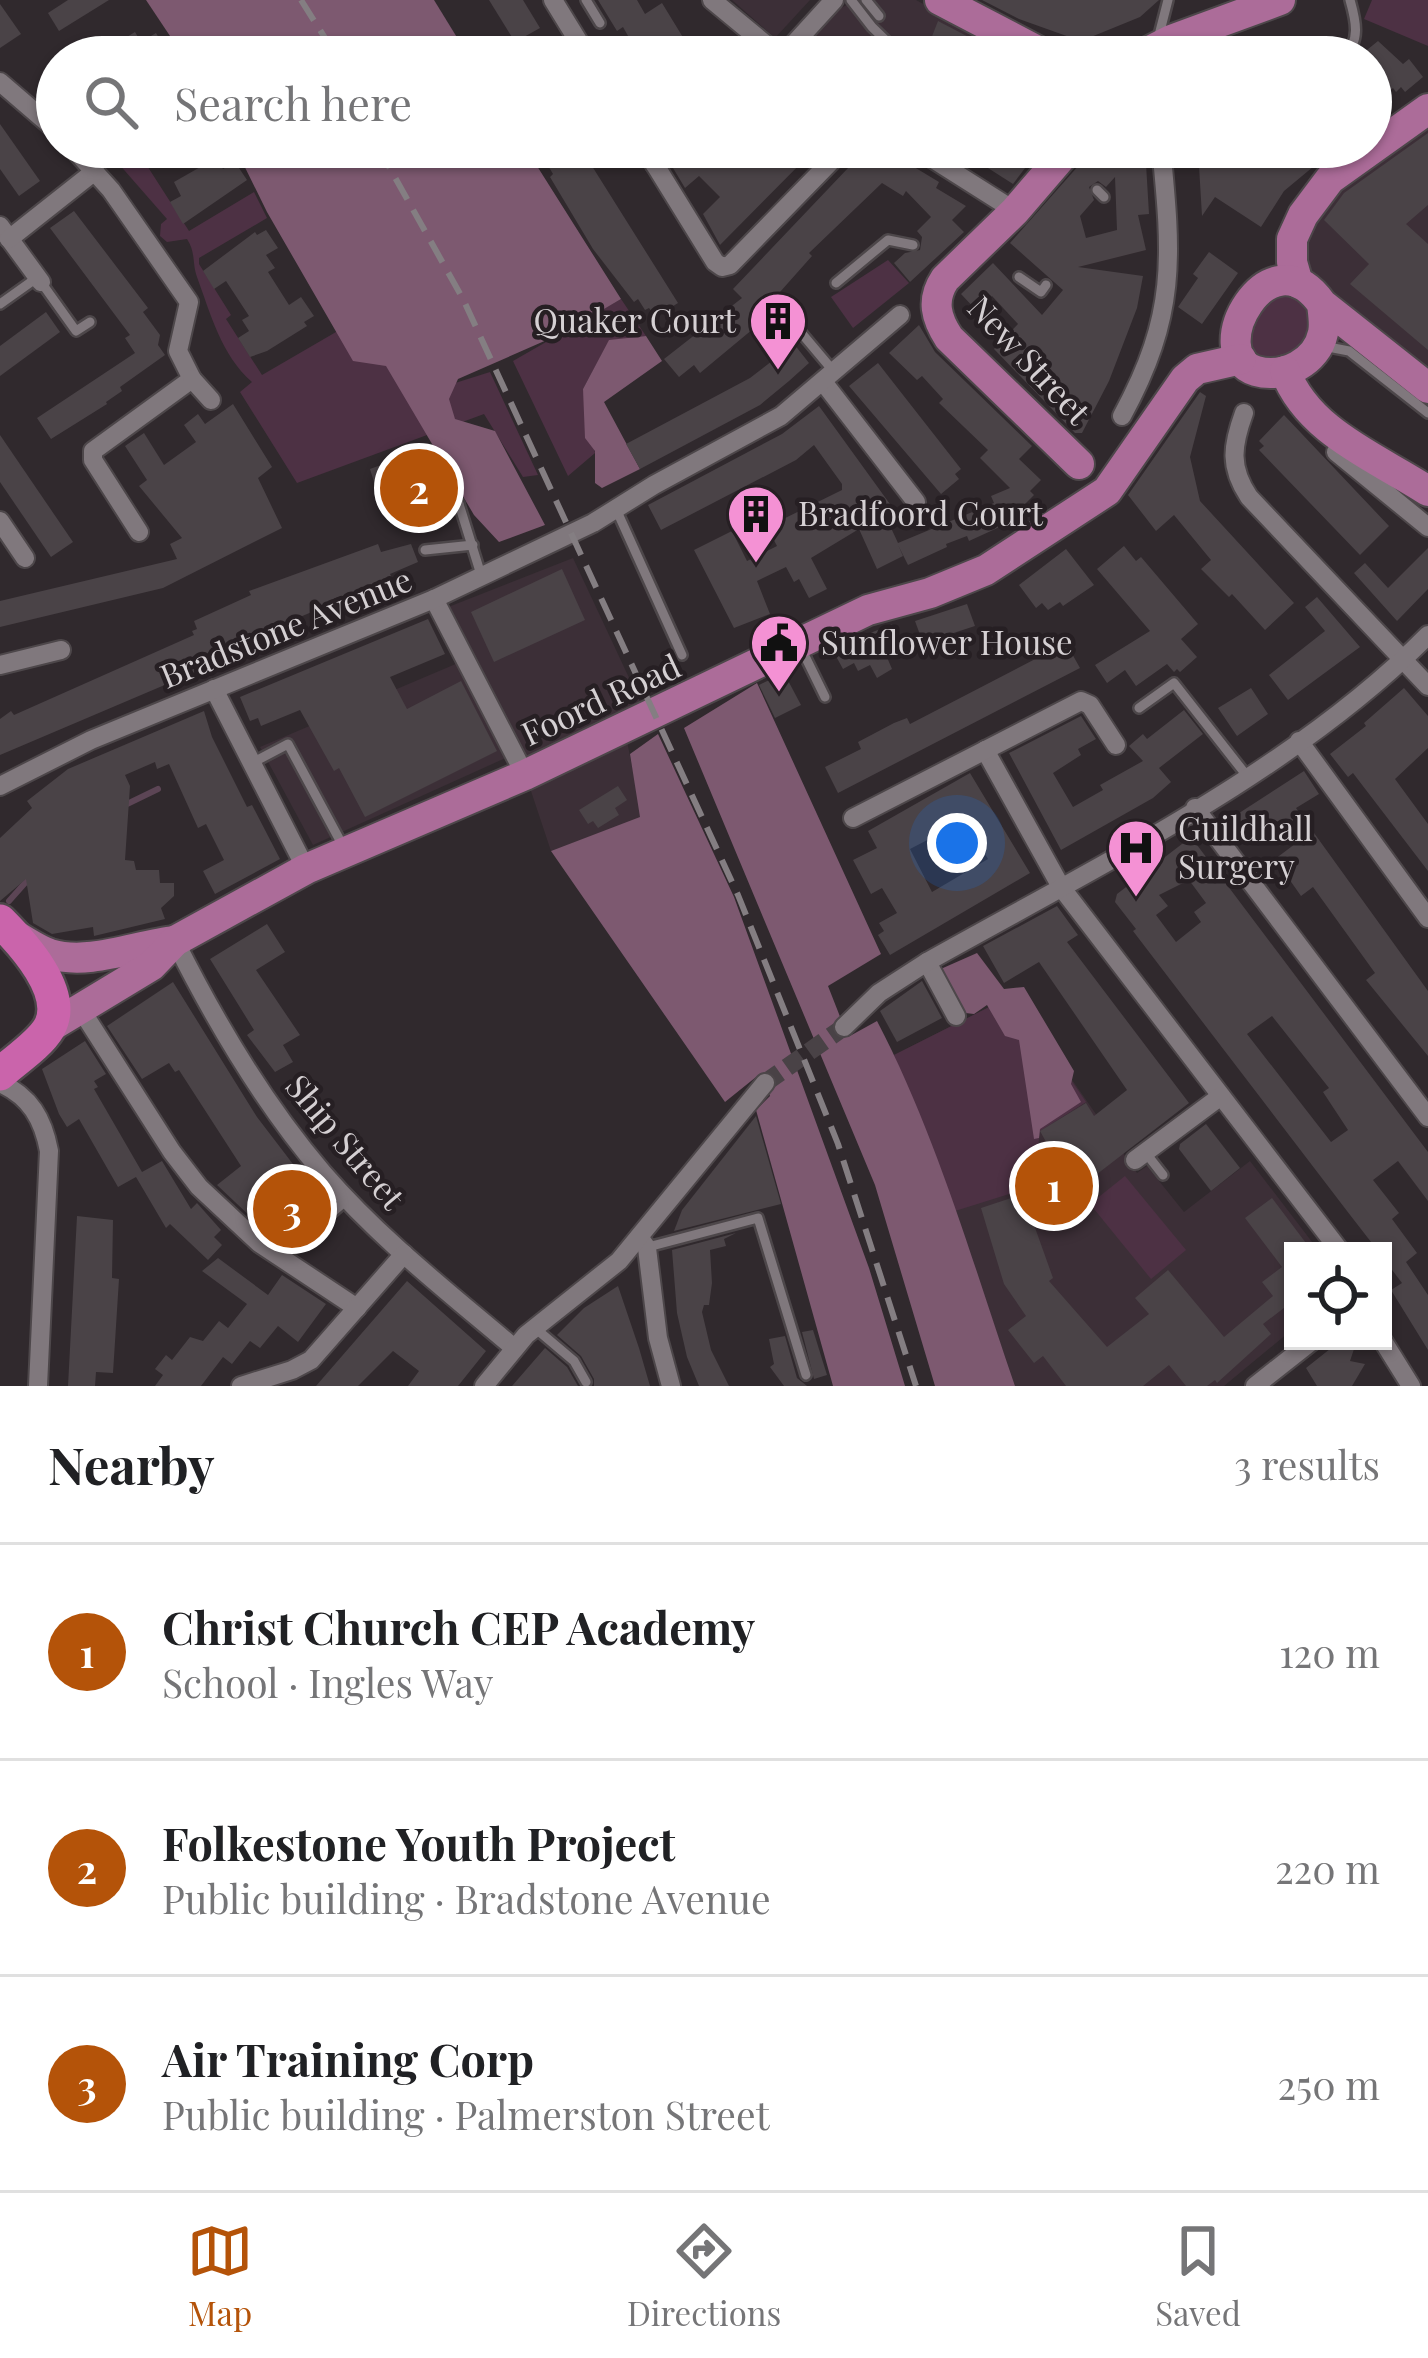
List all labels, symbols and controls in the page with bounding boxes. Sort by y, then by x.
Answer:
search box [36,36,1392,168]
icon: search [78,69,144,135]
text: Search here [174,72,412,132]
street label: New Street [960,285,1102,433]
building icon: Quaker Court [747,290,809,372]
place label: Quaker Court [533,297,737,341]
pin: 2 [380,443,458,533]
building icon: Bradfoord Court [725,483,787,565]
place label: Bradfoord Court [798,490,1044,534]
street label: Bradstone Avenue [153,556,418,697]
public building icon: Sunflower House [748,612,810,694]
place label: Sunflower House [821,619,1073,663]
street label: Foord Road [514,642,687,754]
place label: Guildhall Surgery [1178,805,1313,887]
your location [927,813,987,873]
hospital icon: Guildhall Surgery [1105,817,1167,899]
street label: Ship Street [277,1064,417,1218]
pin: 1 [1015,1141,1093,1231]
pin: 3 [253,1164,331,1254]
map controls [1284,1242,1392,1350]
button: locate [1284,1242,1392,1350]
text: Nearby [48,1430,214,1498]
text: 3 results [1234,1438,1380,1490]
text: Christ Church CEP Academy [162,1596,755,1656]
text: 1 [80,1626,94,1678]
text: 120 m [1279,1626,1380,1678]
text: School · Ingles Way [162,1656,493,1708]
text: Folkestone Youth Project [162,1812,675,1872]
text: 2 [77,1842,97,1894]
text: 220 m [1275,1842,1380,1894]
text: Public building · Bradstone Avenue [162,1872,771,1924]
text: Air Training Corp [162,2028,534,2088]
text: 3 [77,2058,97,2110]
text: 250 m [1277,2058,1380,2110]
text: Public building · Palmerston Street [162,2088,770,2140]
tab: Map [187,2218,253,2334]
tab: Directions [627,2218,781,2334]
tab: Saved [1155,2218,1241,2334]

